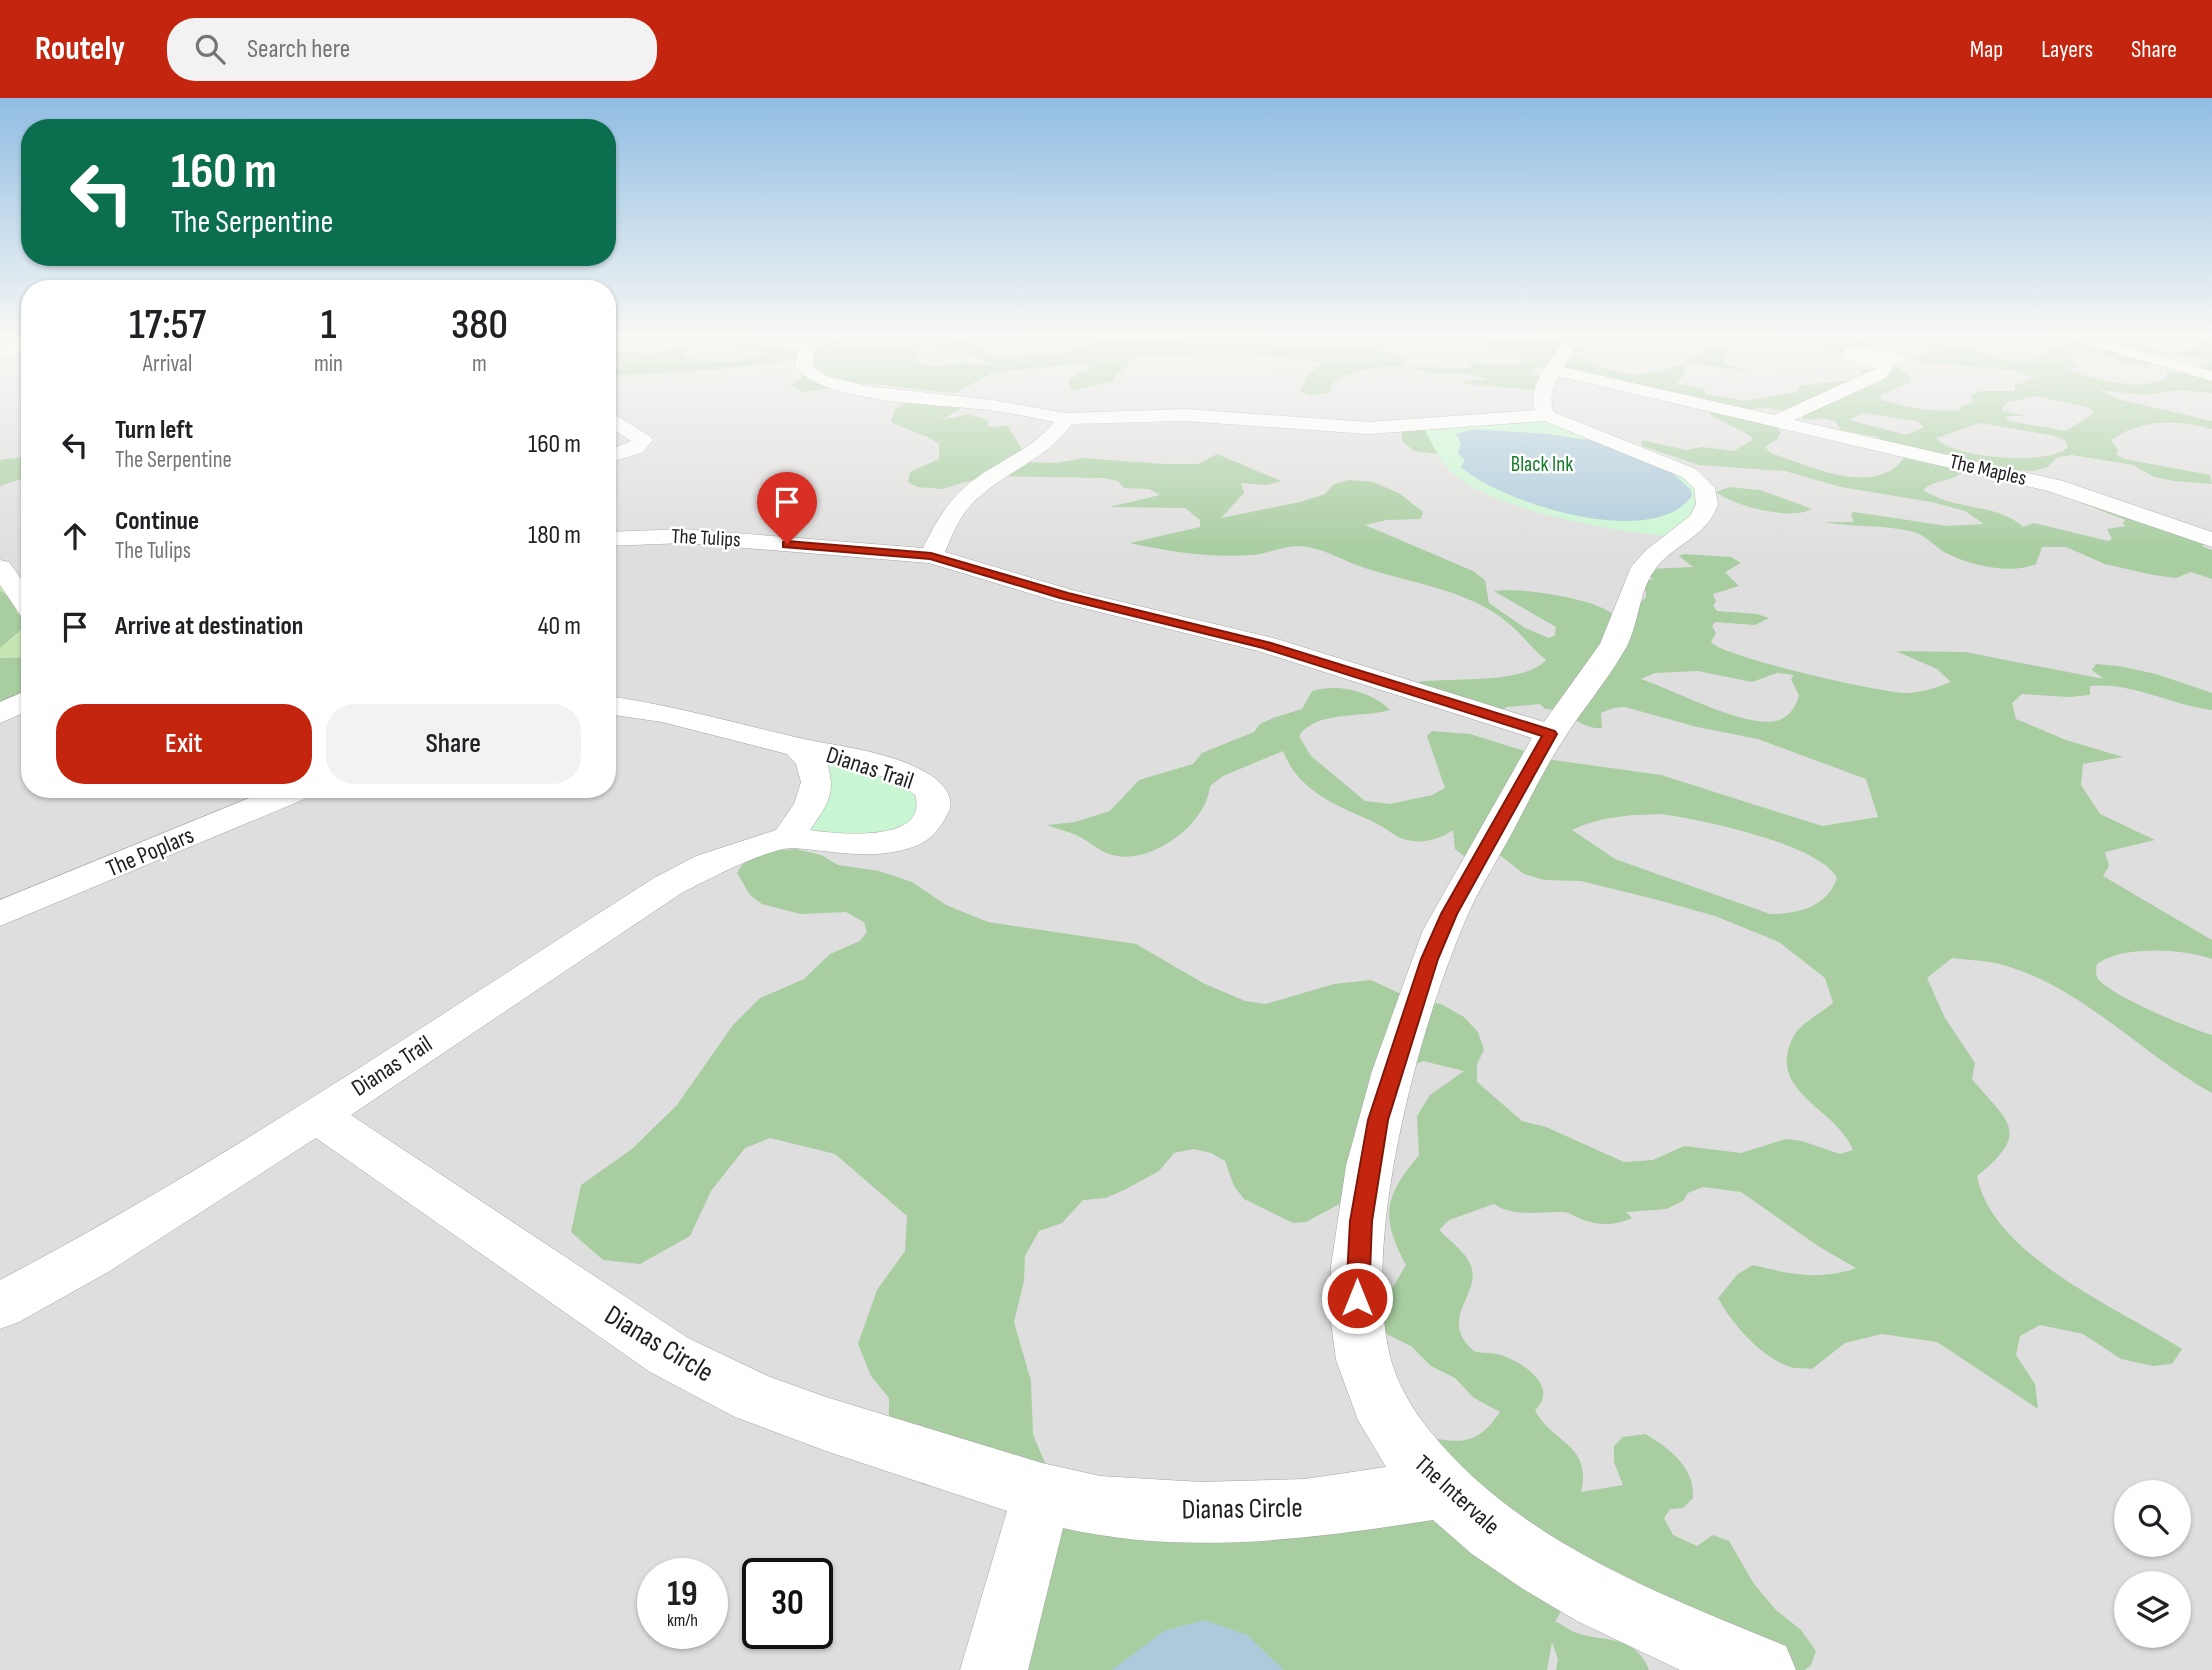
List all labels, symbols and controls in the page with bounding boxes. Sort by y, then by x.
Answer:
search box [167,18,657,81]
text: Routely [35,29,125,69]
icon: search [191,30,229,68]
text: Search here [247,34,350,65]
text: Map [1970,35,2003,64]
text: Layers [2041,35,2093,64]
text: Share [2131,35,2177,64]
text: 160 m [171,143,277,202]
icon: left [56,147,147,238]
text: The Serpentine [171,203,333,242]
text: 17:57 [129,300,206,351]
text: 1 [321,300,336,351]
text: 380 [451,300,508,351]
text: Arrival [143,350,192,378]
text: min [314,350,343,378]
text: m [472,350,487,378]
text: Turn left [115,415,193,446]
icon: left [56,426,94,464]
text: 160 m [528,429,581,460]
text: The Serpentine [115,446,232,474]
street label: The Maples [1947,449,2029,491]
park label: Black Ink [1511,452,1573,477]
pin [757,472,817,544]
icon: arrive [768,483,806,521]
text: Continue [115,506,199,537]
icon: ahead [56,517,94,555]
text: 180 m [528,520,581,551]
street label: The Tulips [671,524,741,552]
text: The Tulips [115,537,191,565]
icon: arrive [56,608,94,646]
text: Arrive at destination [115,611,303,642]
text: 40 m [538,611,581,642]
button: Exit [56,704,312,784]
button: Share [326,704,581,784]
street label: Dianas Trail [823,740,917,796]
street label: The Poplars [102,821,198,883]
street label: Dianas Trail [346,1029,438,1103]
position arrow [1320,1261,1394,1335]
street label: Dianas Circle [599,1299,719,1389]
street label: The Intervale [1408,1449,1506,1541]
map controls [2114,1480,2191,1648]
button: search [2114,1480,2191,1557]
street label: Dianas Circle [1181,1491,1303,1527]
speed limit sign: 30 [742,1558,833,1649]
button: layers [2114,1571,2191,1648]
text: 19 [667,1573,698,1616]
text: km/h [667,1610,698,1631]

